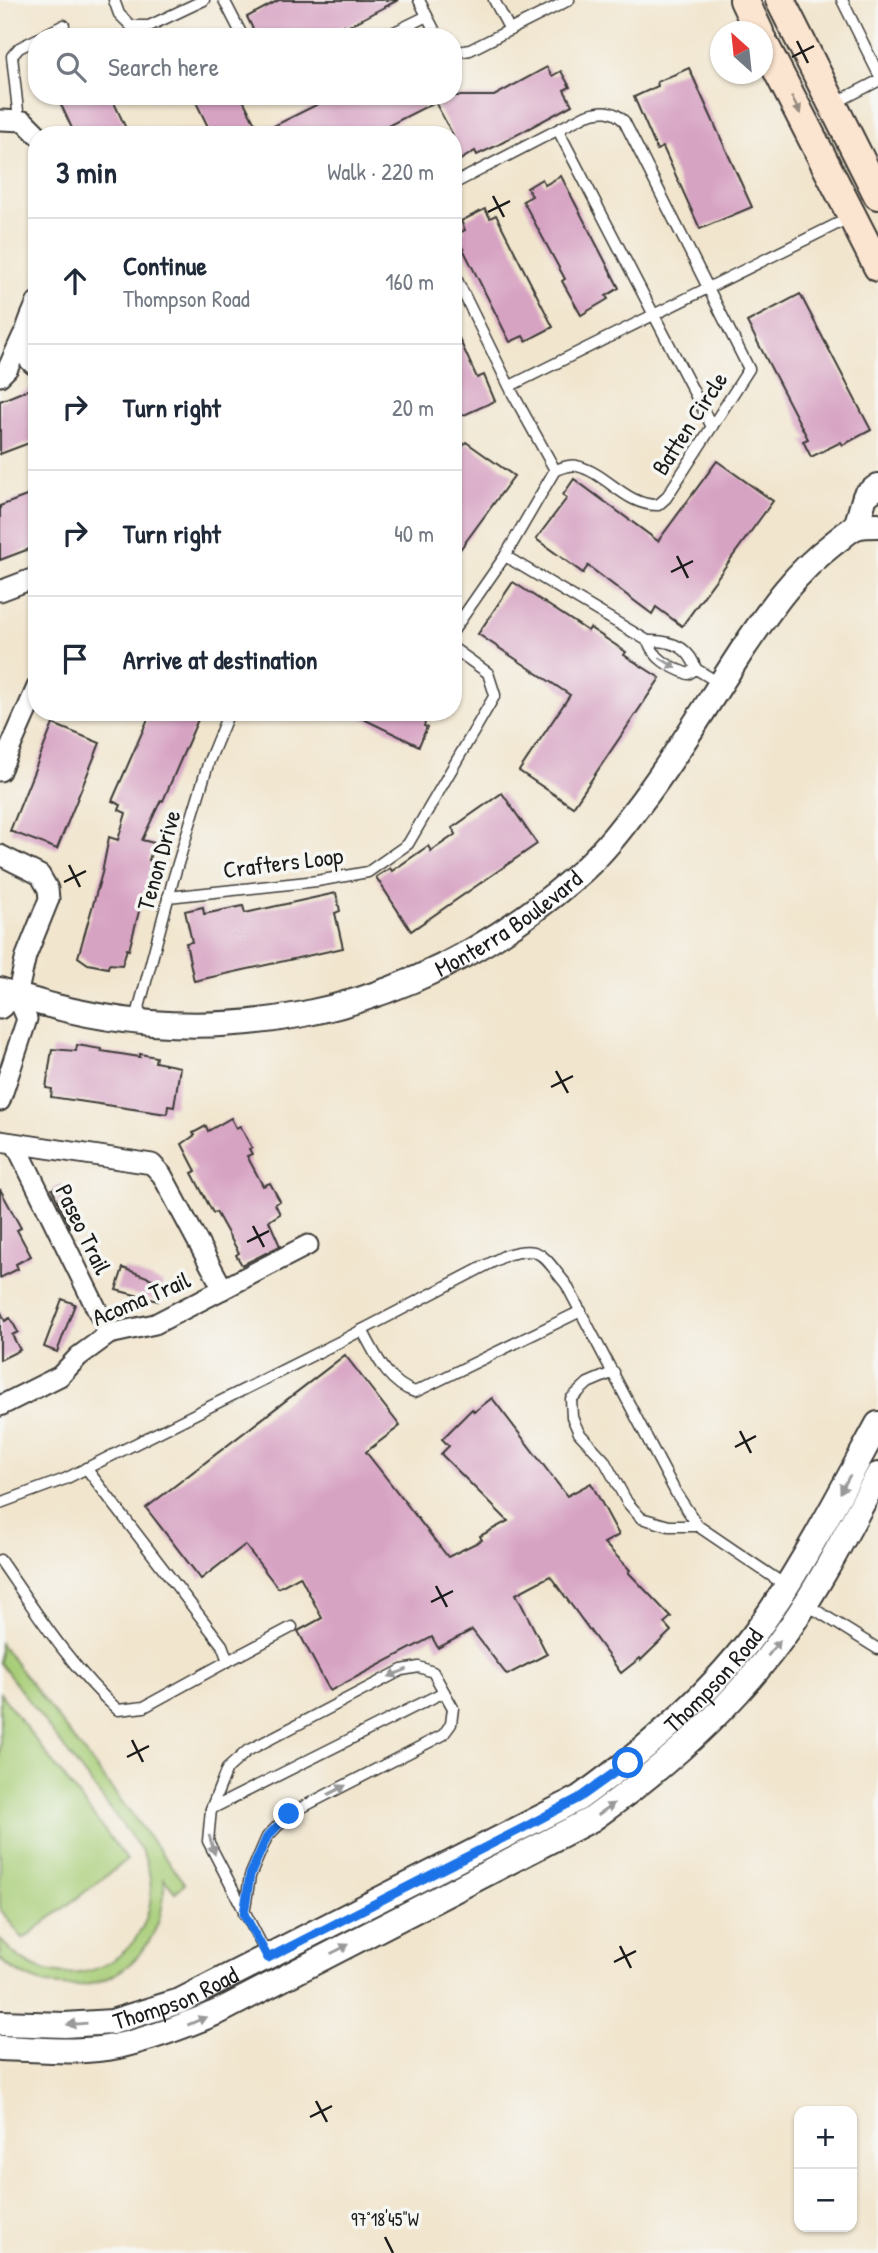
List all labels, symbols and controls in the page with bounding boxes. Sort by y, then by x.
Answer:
north arrow [710,21,773,84]
search box [28,28,462,105]
icon: search [52,48,90,86]
text: Search here [108,49,219,84]
one-way arrow [790,95,801,115]
text: 3 min [56,152,117,192]
text: Walk · 220 m [327,156,434,187]
text: Continue [123,248,207,283]
icon: ahead [56,262,94,300]
text: 160 m [385,266,434,297]
text: Thompson Road [123,283,250,314]
street label: Batten Circle [644,365,735,481]
icon: right [56,388,94,426]
text: Turn right [123,390,221,425]
text: 20 m [392,392,434,423]
icon: right [56,514,94,552]
text: Turn right [123,516,221,551]
text: 40 m [394,518,434,549]
icon: arrive [56,640,94,678]
text: Arrive at destination [123,642,318,677]
one-way arrow [658,657,677,670]
street label: Tenon Drive [128,806,188,914]
street label: Crafters Loop [221,839,345,885]
street label: Monterra Boulevard [429,862,588,984]
street label: Paseo Trail [48,1179,120,1280]
street label: Acoma Trail [87,1263,195,1333]
one-way arrow [839,1474,851,1493]
street label: Thompson Road [657,1621,770,1740]
one-way arrow [766,1639,781,1656]
one-way arrow [387,1668,408,1679]
route start [612,1747,643,1778]
one-way arrow [327,1784,347,1796]
route end [273,1798,304,1829]
one-way arrow [597,1802,615,1816]
one-way arrow [207,1834,218,1856]
one-way arrow [330,1943,350,1954]
street label: Thompson Road [109,1958,243,2037]
one-way arrow [186,2015,207,2026]
one-way arrow [66,2019,88,2030]
map controls [794,2106,857,2232]
button: + [794,2106,857,2169]
button: − [794,2169,857,2232]
text: 97°18'45"W [351,2207,419,2232]

